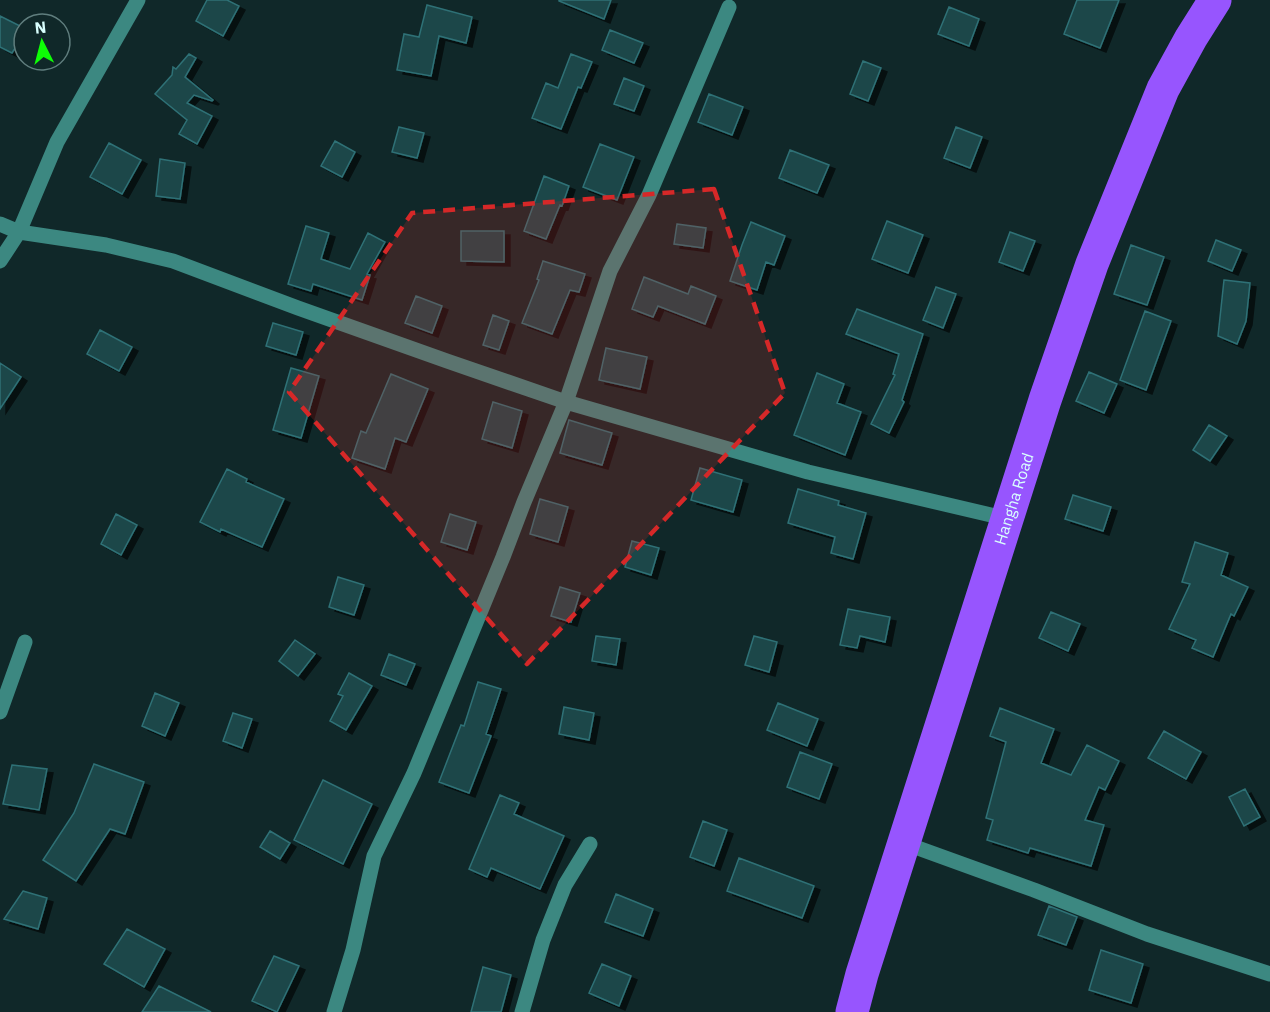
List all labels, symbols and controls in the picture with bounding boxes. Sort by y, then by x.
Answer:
north arrow [12,12,72,72]
text: N [34,17,47,38]
street label: Hangha Road [989,450,1038,547]

